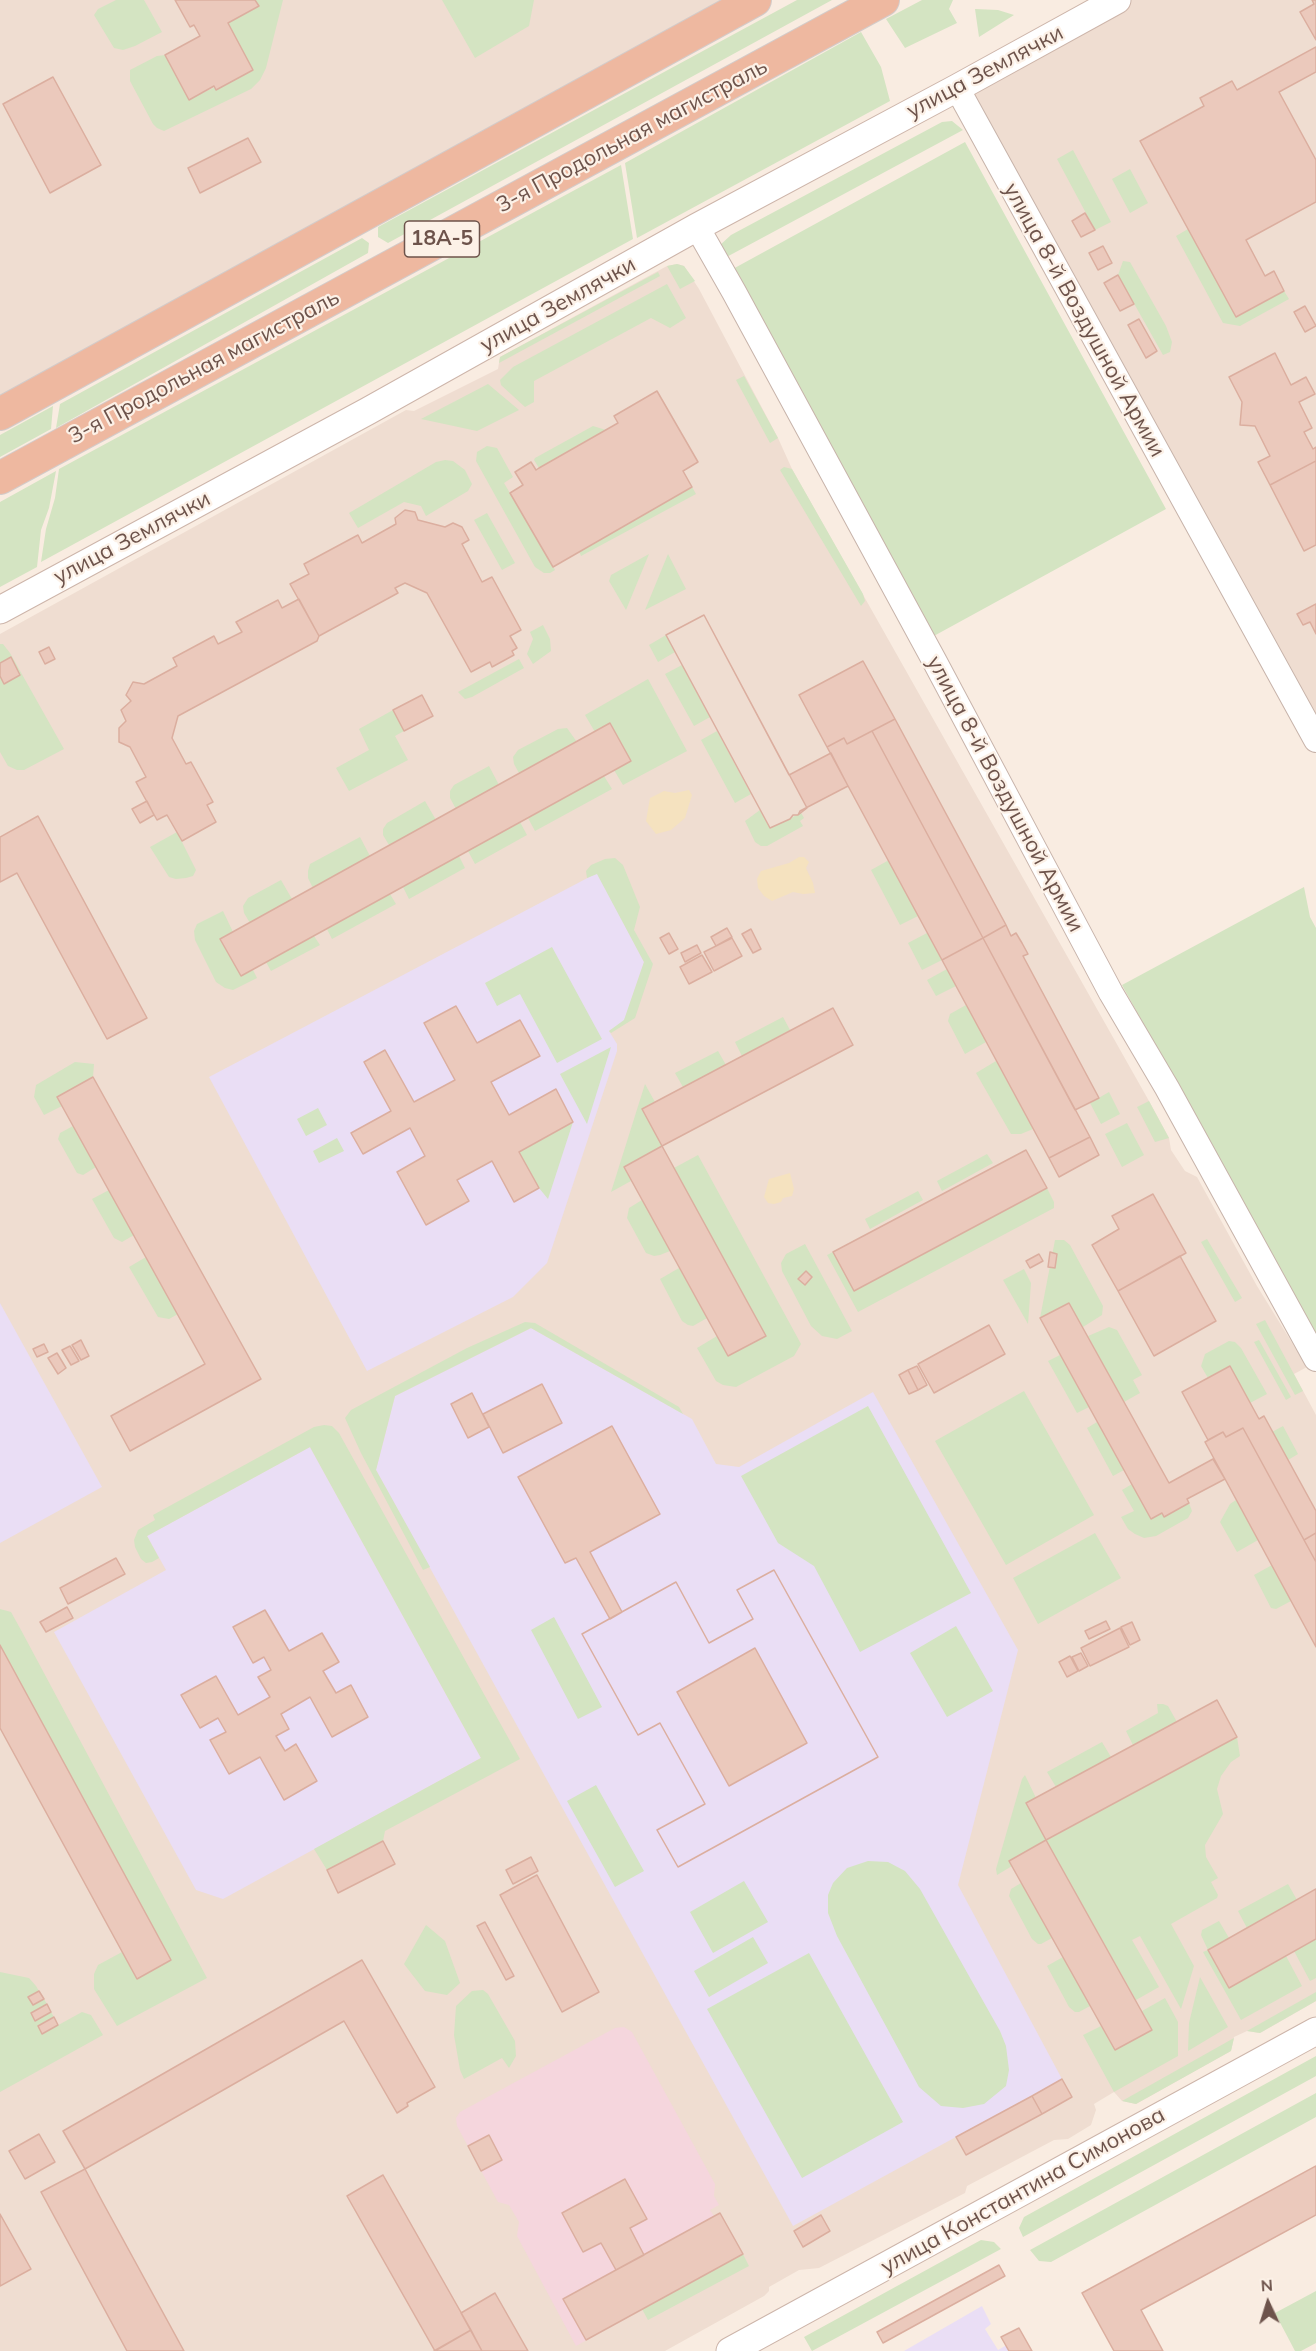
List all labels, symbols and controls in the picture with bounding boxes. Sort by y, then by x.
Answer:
street label: улица Землячки [902,20,1068,124]
street label: 3-я Продольная магистраль [492,53,772,219]
street label: улица 8-й Воздушной Армии [998,178,1170,462]
road number: 18А-5 [404,221,480,257]
street label: улица Землячки [476,251,640,359]
street label: 3-я Продольная магистраль [64,284,344,450]
street label: улица Землячки [49,486,215,590]
street label: улица 8-й Воздушной Армии [921,651,1089,937]
street label: улица Константина Симонова [876,2102,1170,2280]
north arrow [1238,2273,1298,2333]
text: N [1260,2275,1273,2295]

